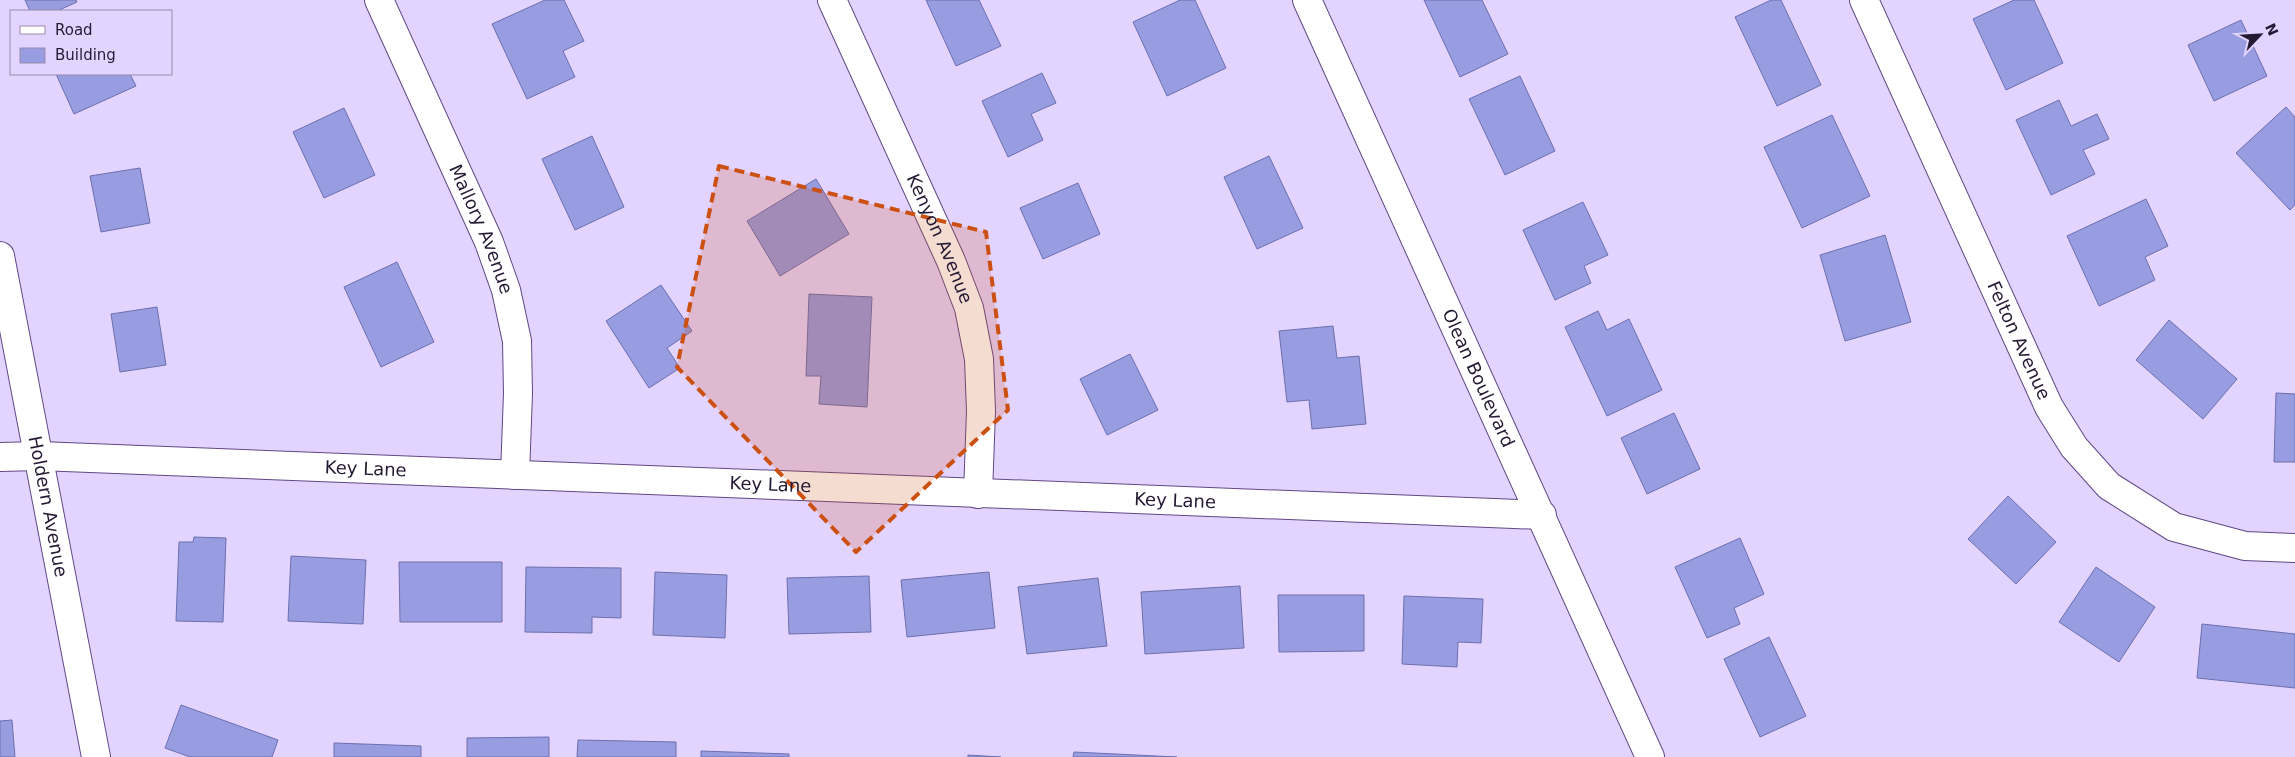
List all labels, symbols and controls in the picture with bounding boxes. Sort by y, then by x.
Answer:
legend [10,10,172,75]
north arrow [2235,10,2285,60]
text: Road [55,21,93,39]
text: N [2262,21,2282,38]
text: Building [55,46,116,64]
street label: Mallory Avenue [445,161,518,297]
street label: Kenyon Avenue [903,171,977,306]
street label: Felton Avenue [1983,278,2055,403]
street label: Olean Boulevard [1438,305,1519,450]
street label: Holdern Avenue [25,434,72,579]
street label: Key Lane [324,456,407,480]
street label: Key Lane [729,472,812,496]
street label: Key Lane [1134,488,1216,512]

